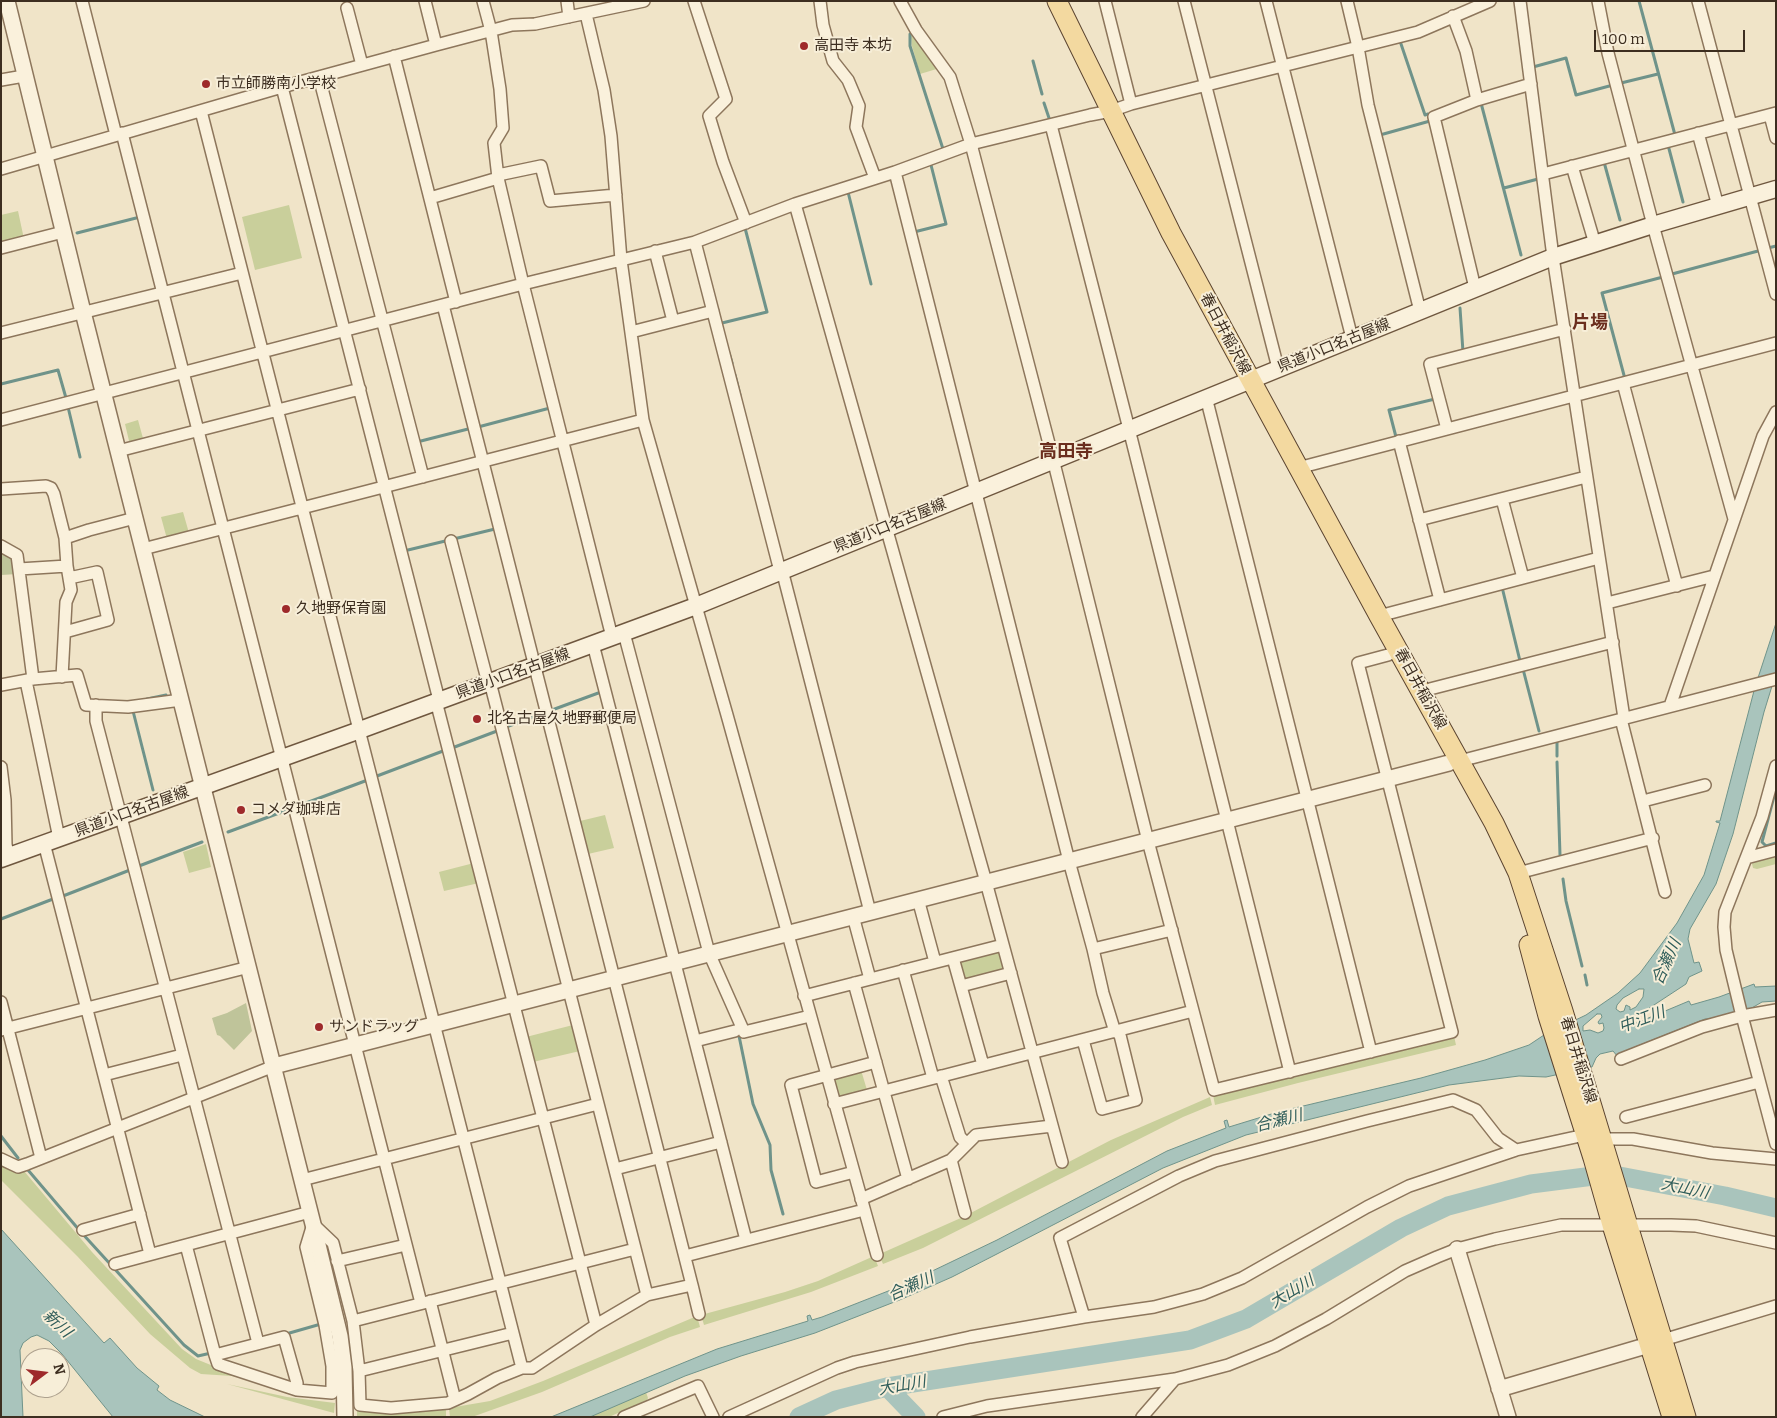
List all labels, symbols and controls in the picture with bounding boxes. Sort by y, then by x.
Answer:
scale bar [1597,20,1748,52]
text: 100 m [1602,30,1645,48]
place label: 高田寺 本坊 [814,37,892,55]
marker: 高田寺 本坊 [798,40,810,52]
place label: 市立師勝南小学校 [216,75,336,93]
marker: 市立師勝南小学校 [200,78,212,90]
street label: 春日井稲沢線 [1196,290,1254,378]
district label: 片場 [1572,312,1608,334]
street label: 県道小口名古屋線 [1275,315,1393,377]
district label: 高田寺 [1039,441,1093,463]
street label: 県道小口名古屋線 [831,495,949,557]
place label: 久地野保育園 [296,600,386,618]
marker: 久地野保育園 [280,603,292,615]
street label: 県道小口名古屋線 [454,645,572,703]
street label: 春日井稲沢線 [1390,645,1450,733]
place label: 北名古屋久地野郵便局 [487,710,637,728]
marker: 北名古屋久地野郵便局 [471,713,483,725]
street label: 県道小口名古屋線 [73,783,191,841]
place label: コメダ珈琲店 [251,801,341,819]
marker: コメダ珈琲店 [235,804,247,816]
water label: 合瀬川 [1648,936,1686,988]
water label: 中江川 [1616,1003,1668,1037]
street label: 春日井稲沢線 [1556,1014,1600,1106]
place label: サンドラッグ [329,1018,419,1036]
marker: サンドラッグ [313,1021,325,1033]
water label: 合瀬川 [1253,1106,1305,1136]
water label: 大山川 [1660,1175,1710,1203]
water label: 合瀬川 [885,1268,937,1306]
water label: 大山川 [1266,1271,1318,1313]
water label: 新川 [39,1306,75,1342]
north arrow [20,1348,70,1398]
text: N [49,1362,69,1377]
water label: 大山川 [877,1372,927,1400]

